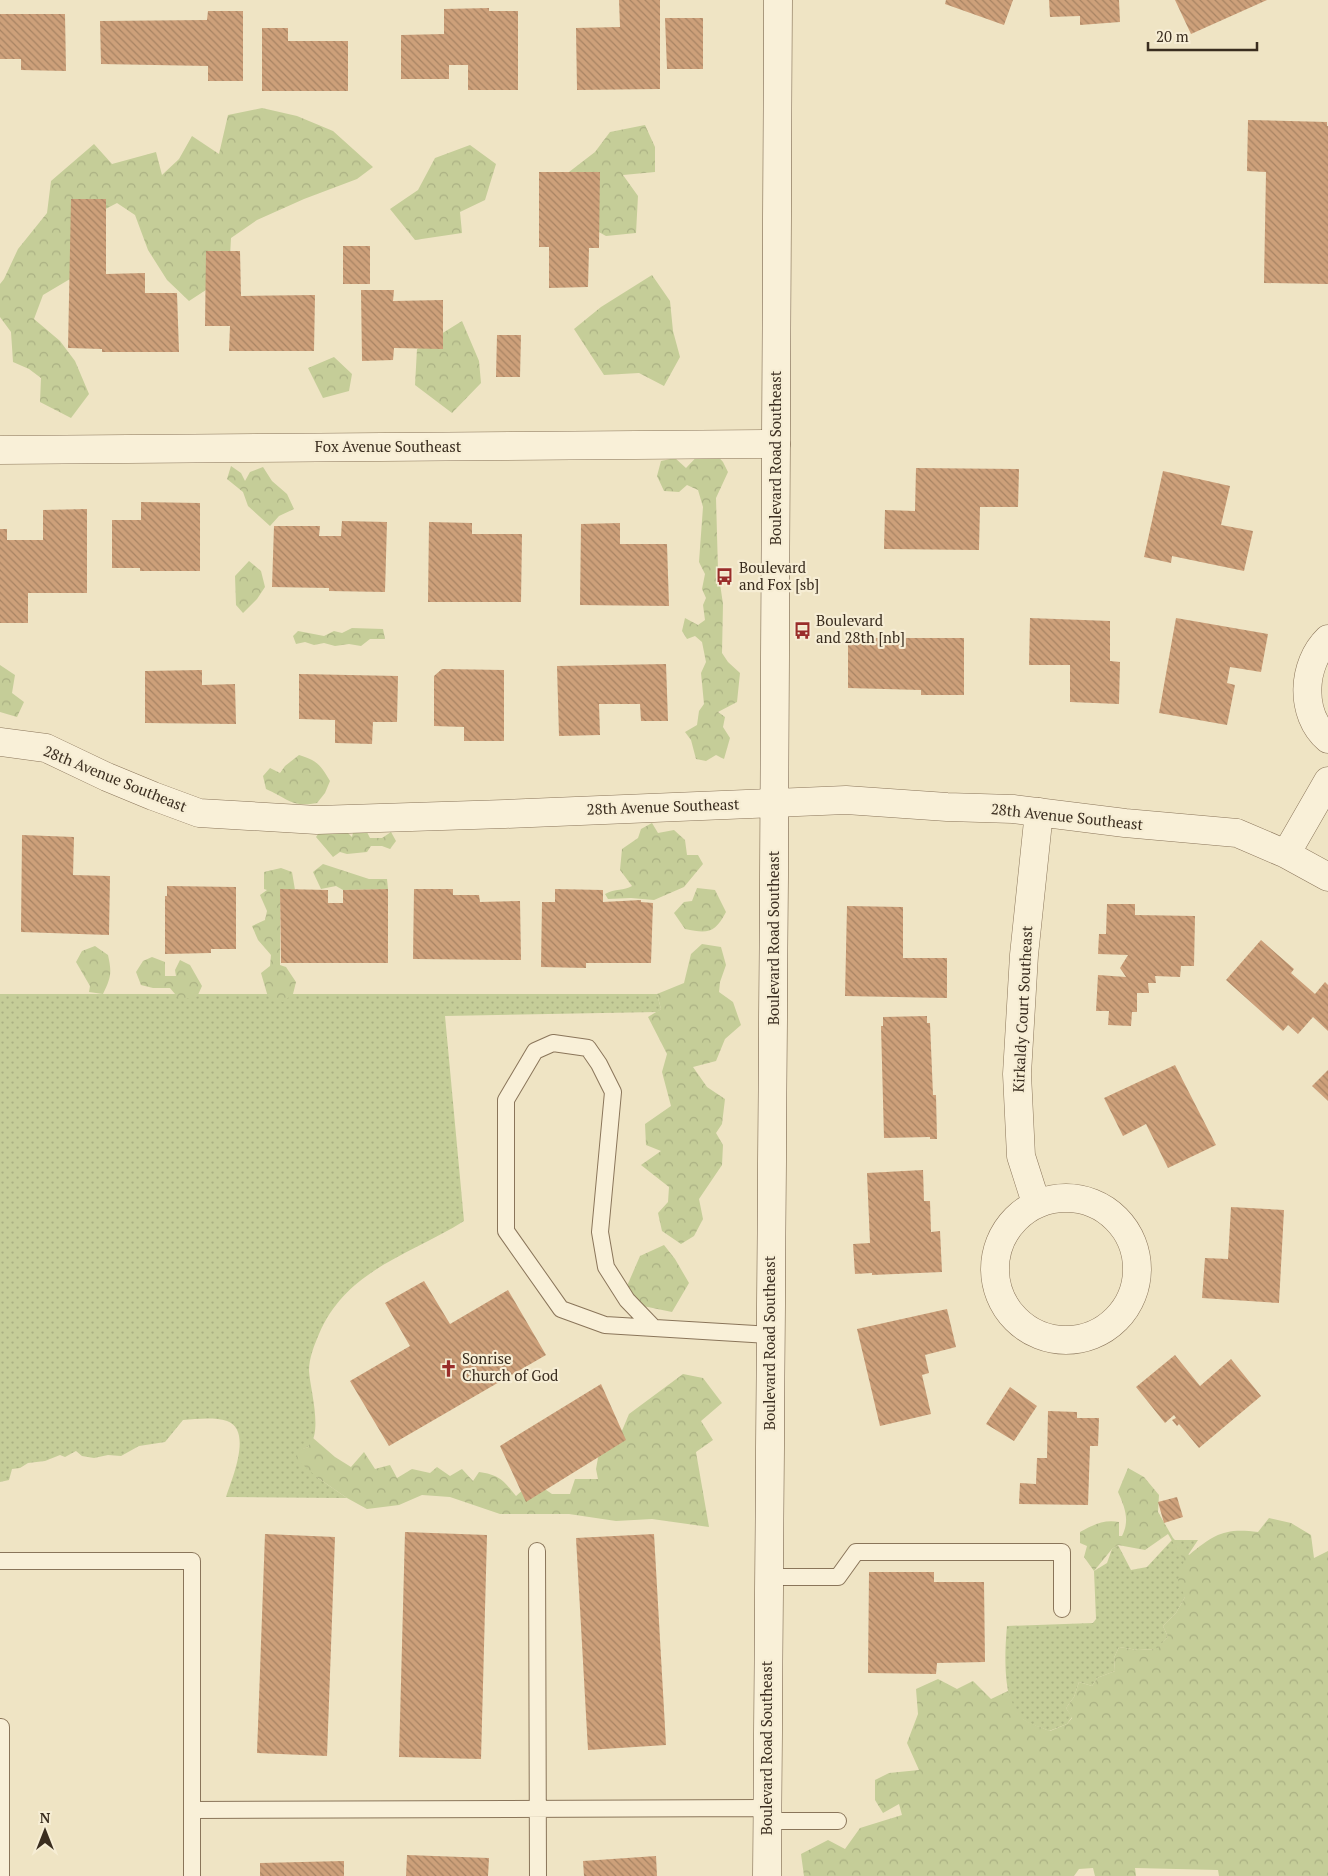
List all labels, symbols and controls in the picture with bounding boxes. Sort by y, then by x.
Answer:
scale bar [1148,20,1257,52]
text: 20 m [1156,26,1189,46]
street label: Boulevard Road Southeast [765,370,785,545]
street label: Fox Avenue Southeast [315,436,462,456]
place label: Boulevard and Fox [sb] [739,557,819,594]
bus stop icon: Boulevard and Fox [sb] [715,567,735,587]
place label: Boulevard and 28th [nb] [816,610,905,647]
bus stop icon: Boulevard and 28th [nb] [792,620,812,640]
street label: 28th Avenue Southeast [41,740,190,816]
street label: 28th Avenue Southeast [586,793,740,819]
street label: 28th Avenue Southeast [990,798,1145,834]
street label: Boulevard Road Southeast [763,850,783,1025]
street label: Kirkaldy Court Southeast [1008,925,1036,1093]
street label: Boulevard Road Southeast [759,1255,779,1430]
place label: Sonrise Church of God [462,1348,558,1385]
church icon: Sonrise Church of God [438,1358,458,1378]
street label: Boulevard Road Southeast [756,1660,776,1835]
north arrow [20,1806,70,1856]
text: N [40,1808,51,1827]

